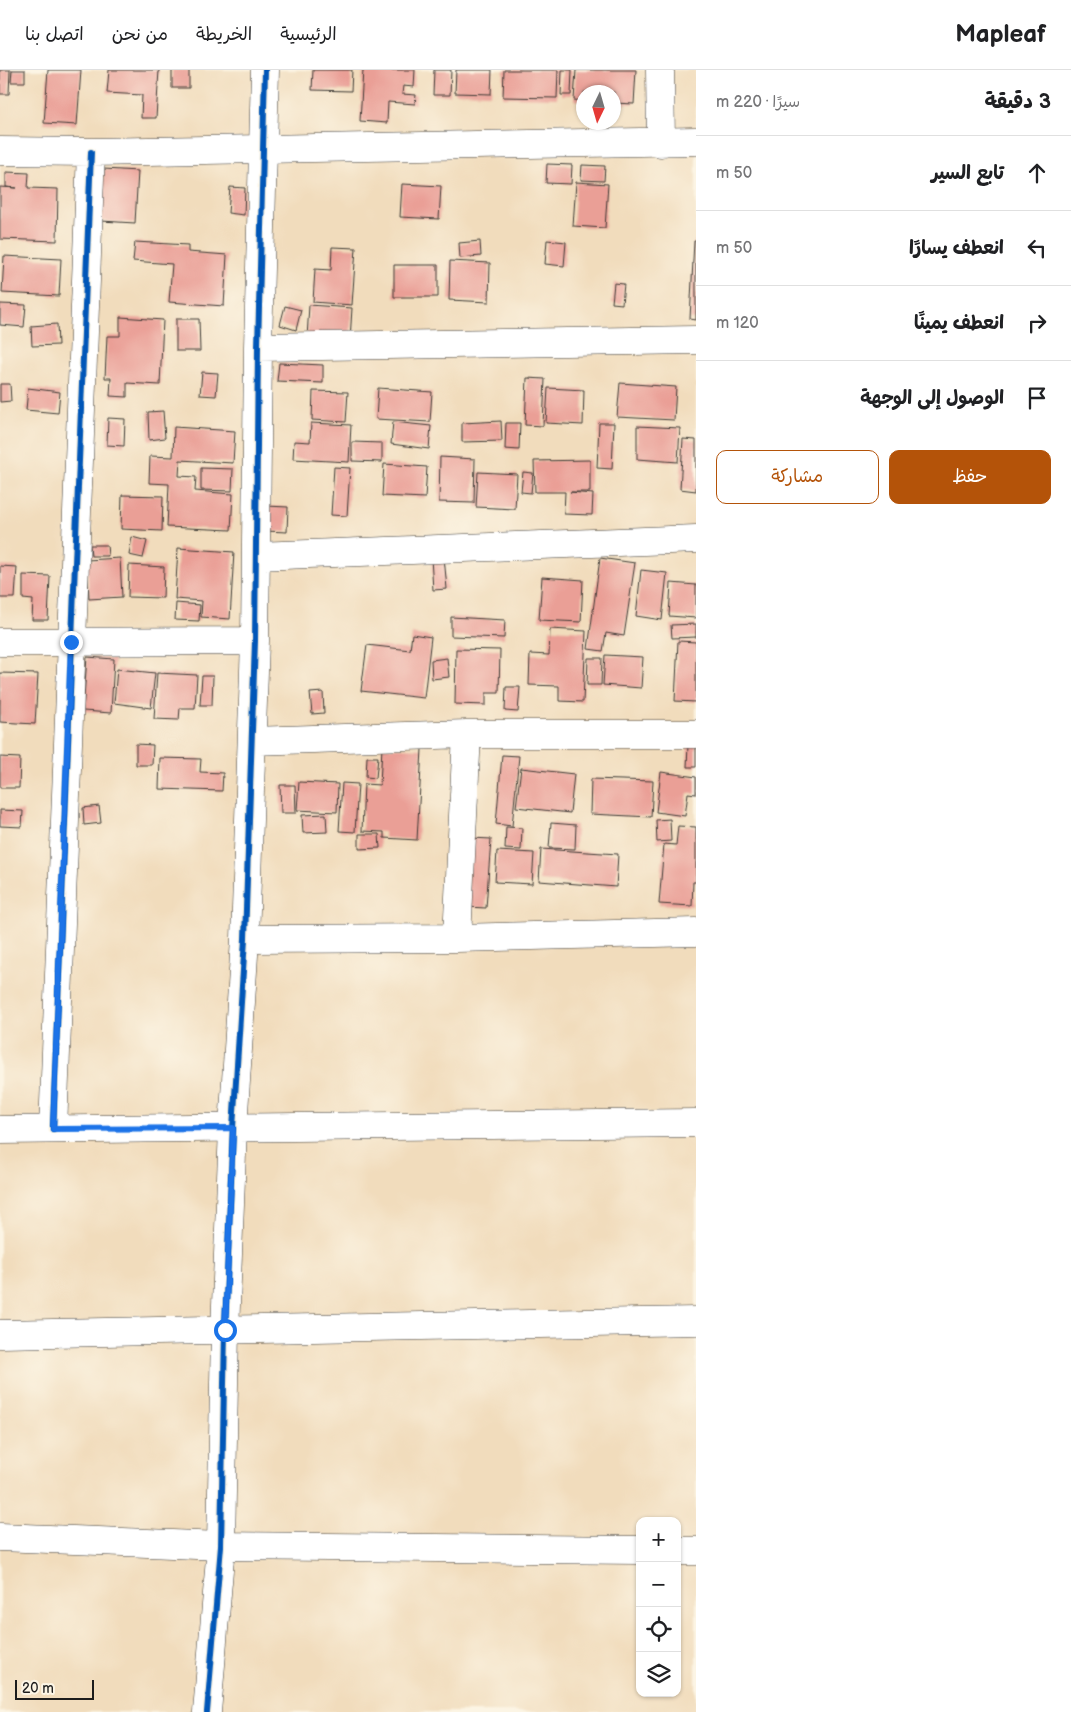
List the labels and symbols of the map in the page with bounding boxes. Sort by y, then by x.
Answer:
north arrow [576,85,621,130]
route end [60,631,83,654]
route start [214,1319,237,1342]
scale bar [15,1677,94,1700]

